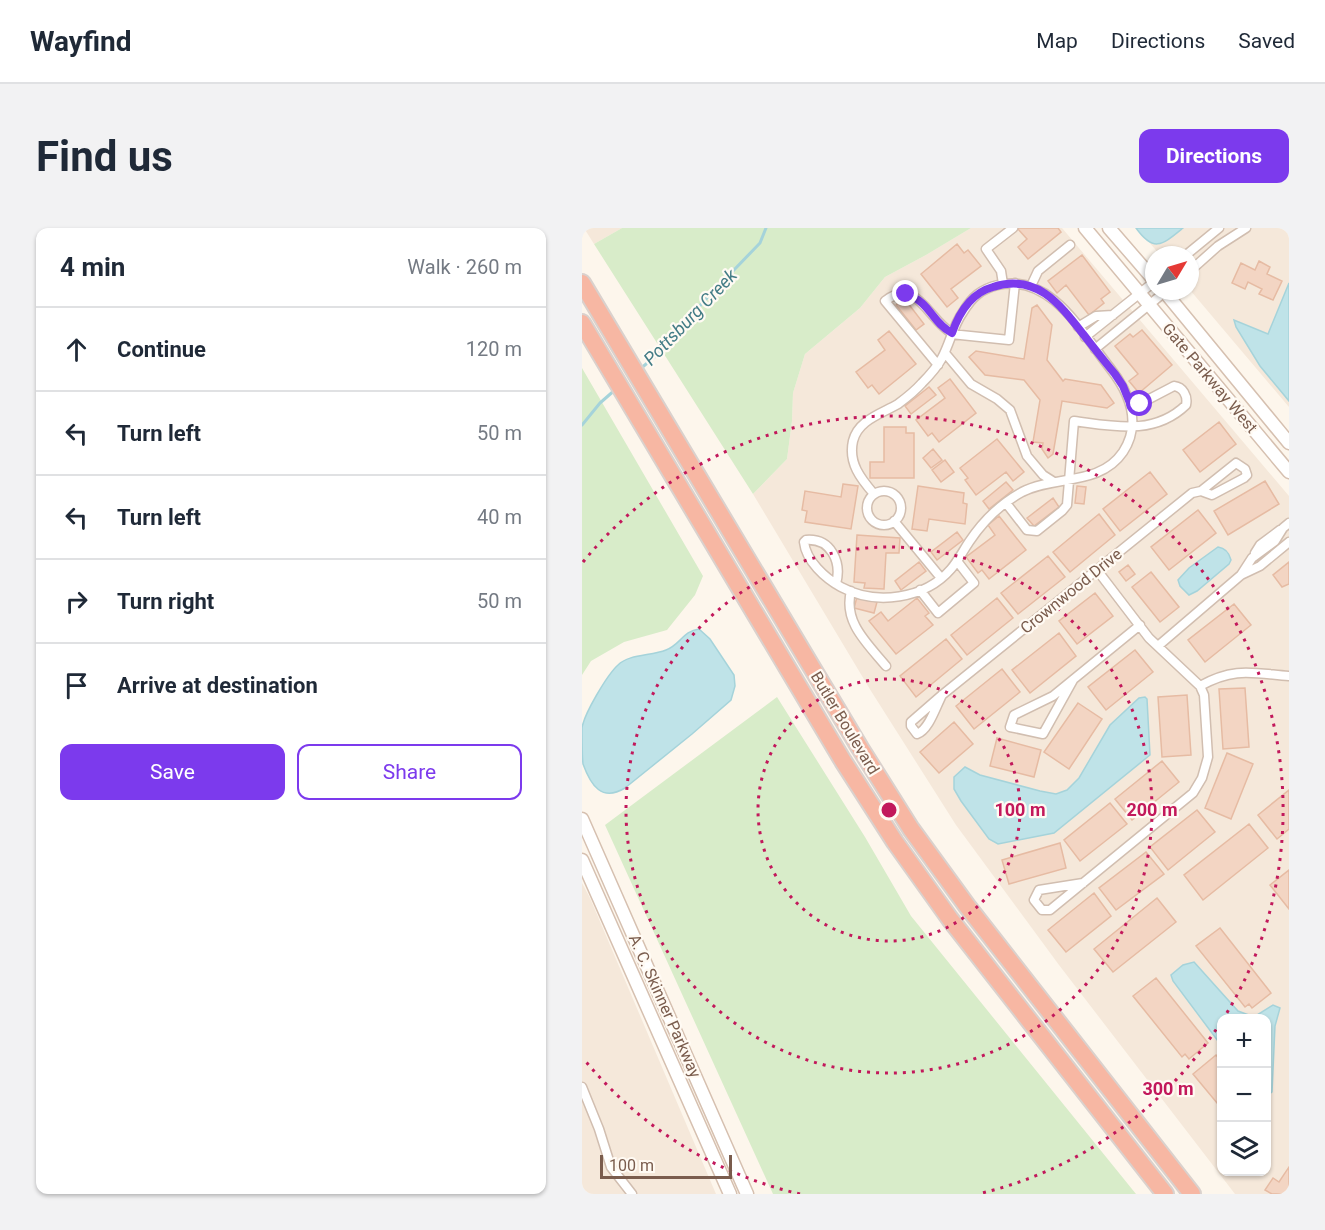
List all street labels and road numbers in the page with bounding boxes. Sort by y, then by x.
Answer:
street label: Gate Parkway West [1158,319,1262,437]
street label: Crownwood Drive [1016,544,1126,638]
street label: Butler Boulevard [807,668,883,778]
street label: A. C. Skinner Parkway [625,931,705,1081]

